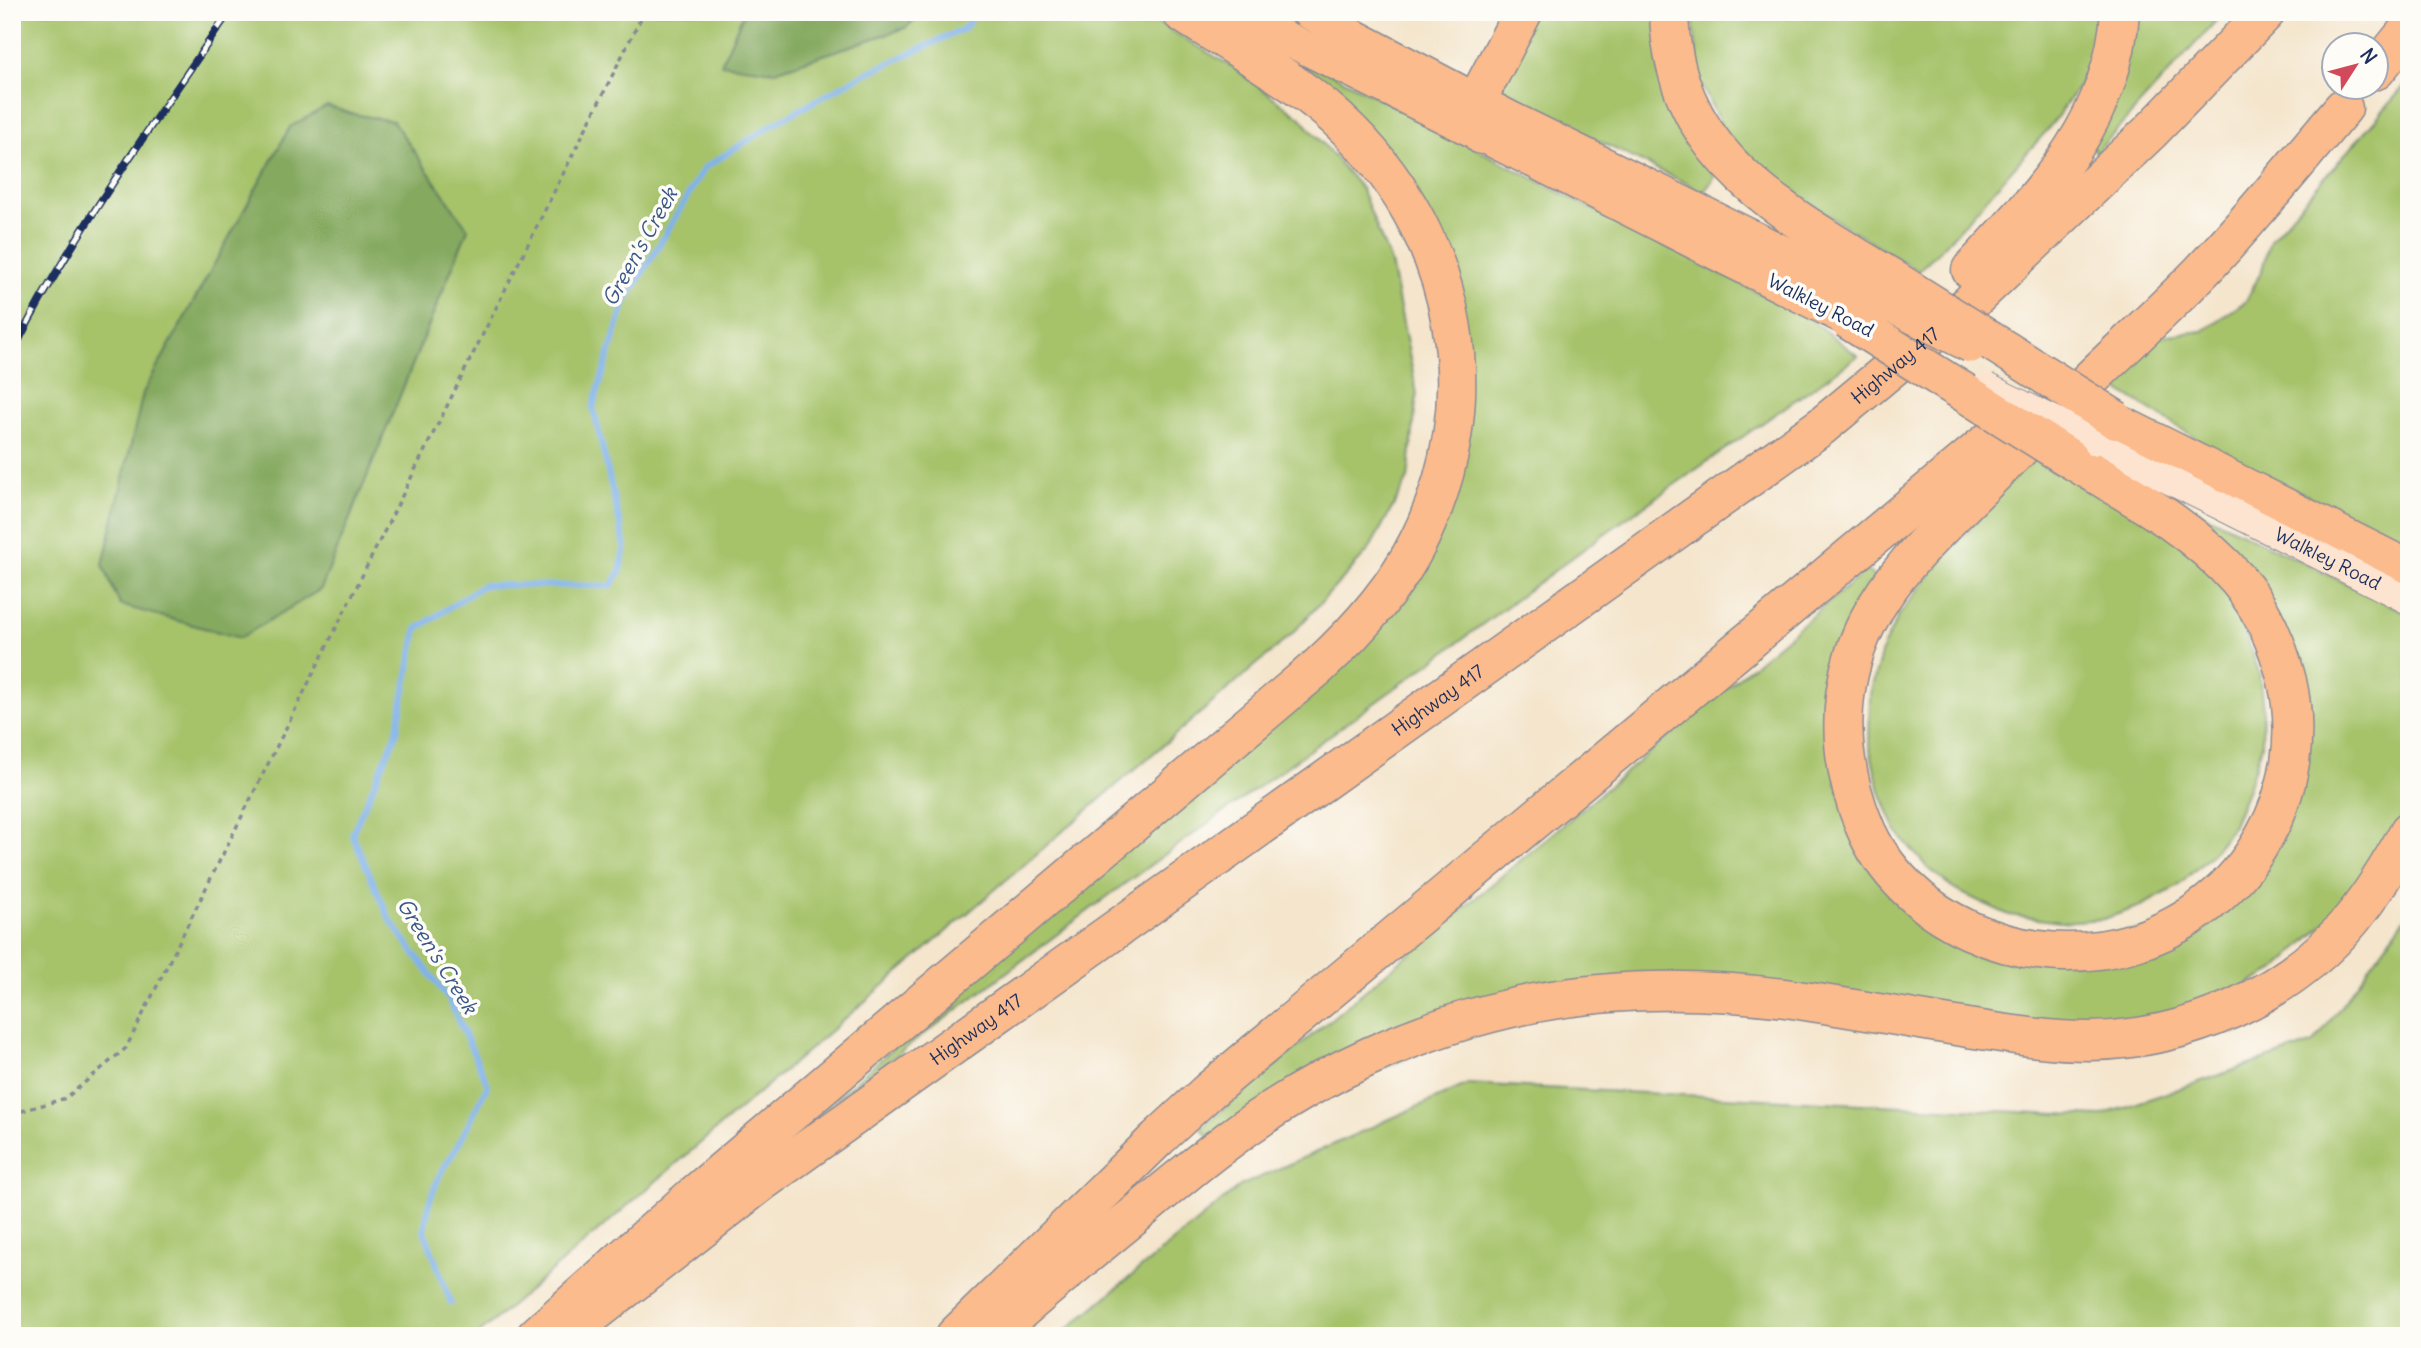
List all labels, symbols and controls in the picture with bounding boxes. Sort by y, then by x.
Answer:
north arrow [2320,32,2390,102]
text: N [2355,44,2382,68]
water label: Green's Creek [596,182,684,311]
street label: Walkley Road [1764,268,1878,342]
street label: Highway 417 [1846,322,1944,409]
street label: Walkley Road [2271,522,2385,595]
street label: Highway 417 [1387,659,1489,741]
water label: Green's Creek [391,893,484,1020]
street label: Highway 417 [925,988,1027,1070]

